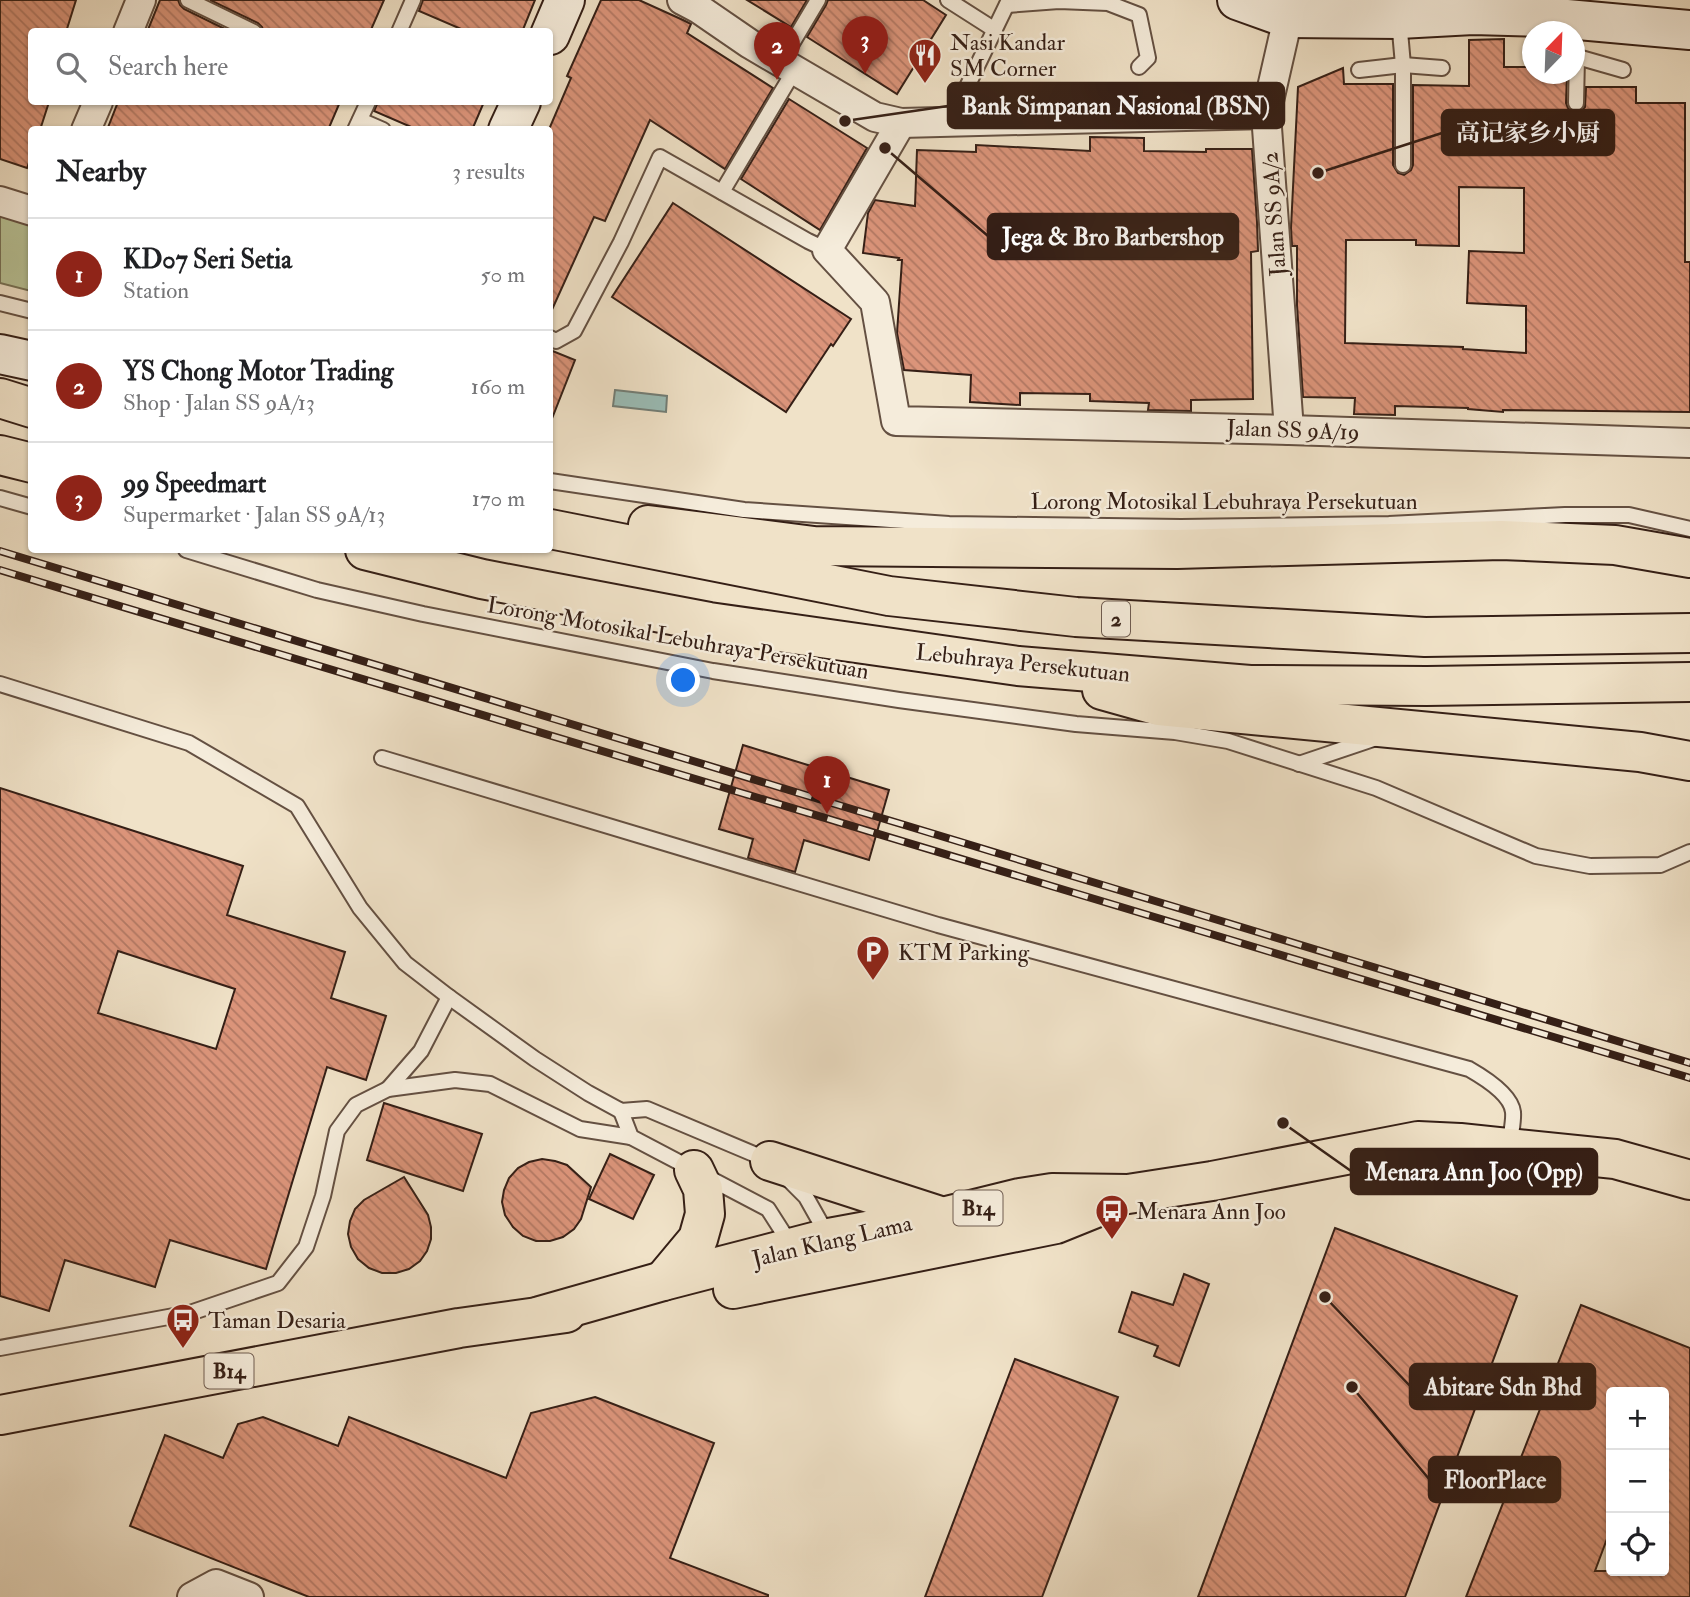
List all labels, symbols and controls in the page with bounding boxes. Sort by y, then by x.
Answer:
pin: 3 [842,16,888,74]
north arrow [1522,21,1585,84]
pin: 2 [754,22,800,80]
search box [28,28,553,105]
place label: Nasi Kandar SM Corner [950,28,1065,83]
restaurant icon: Nasi Kandar SM Corner [906,36,944,85]
icon: search [52,48,90,86]
text: Search here [108,51,228,83]
callout: Bank Simpanan Nasional (BSN) [948,83,1284,128]
text: Bank Simpanan Nasional (BSN) [962,91,1270,122]
callout: 高记家乡小厨 [1442,110,1614,155]
text: 高记家乡小厨 [1456,118,1600,149]
street label: Jalan SS 9A/2 [1255,151,1293,278]
text: Nearby [56,153,146,190]
text: 3 results [452,157,525,186]
callout: Jega & Bro Barbershop [988,214,1238,259]
text: Jega & Bro Barbershop [1001,222,1224,253]
text: KD07 Seri Setia [123,244,292,276]
text: 1 [75,260,83,289]
text: 50 m [481,260,525,289]
text: Station [123,276,189,305]
text: YS Chong Motor Trading [123,356,394,388]
text: 2 [73,372,85,401]
text: 160 m [471,372,525,401]
text: Shop · Jalan SS 9A/13 [123,388,315,417]
street label: Jalan SS 9A/19 [1225,413,1360,447]
text: 99 Speedmart [123,468,266,500]
text: 3 [75,484,83,513]
text: 170 m [472,484,525,513]
street label: Lorong Motosikal Lebuhraya Persekutuan [1030,487,1418,516]
text: Supermarket · Jalan SS 9A/13 [123,500,385,529]
street label: Lorong Motosikal Lebuhraya Persekutuan [485,590,871,686]
road number: 2 [1102,602,1130,636]
street label: Lebuhraya Persekutuan [914,637,1132,689]
your location [666,663,700,697]
pin: 1 [804,756,850,814]
parking icon: KTM Parking [854,933,892,982]
place label: KTM Parking [898,938,1030,967]
callout: Menara Ann Joo (Opp) [1351,1149,1597,1194]
text: Menara Ann Joo (Opp) [1364,1157,1583,1188]
road number: B14 [954,1190,1002,1226]
bus stop icon: Menara Ann Joo [1093,1192,1131,1241]
place label: Menara Ann Joo [1136,1197,1286,1226]
street label: Jalan Klang Lama [748,1208,915,1274]
bus stop icon: Taman Desaria [164,1301,202,1350]
place label: Taman Desaria [208,1306,346,1335]
road number: B14 [204,1354,254,1388]
callout: Abitare Sdn Bhd [1410,1364,1595,1409]
text: Abitare Sdn Bhd [1423,1372,1582,1403]
map controls [1606,1387,1669,1576]
button: + [1606,1387,1669,1450]
button: − [1606,1450,1669,1513]
callout: FloorPlace [1429,1457,1560,1502]
text: FloorPlace [1444,1465,1546,1496]
button: locate [1606,1513,1669,1576]

